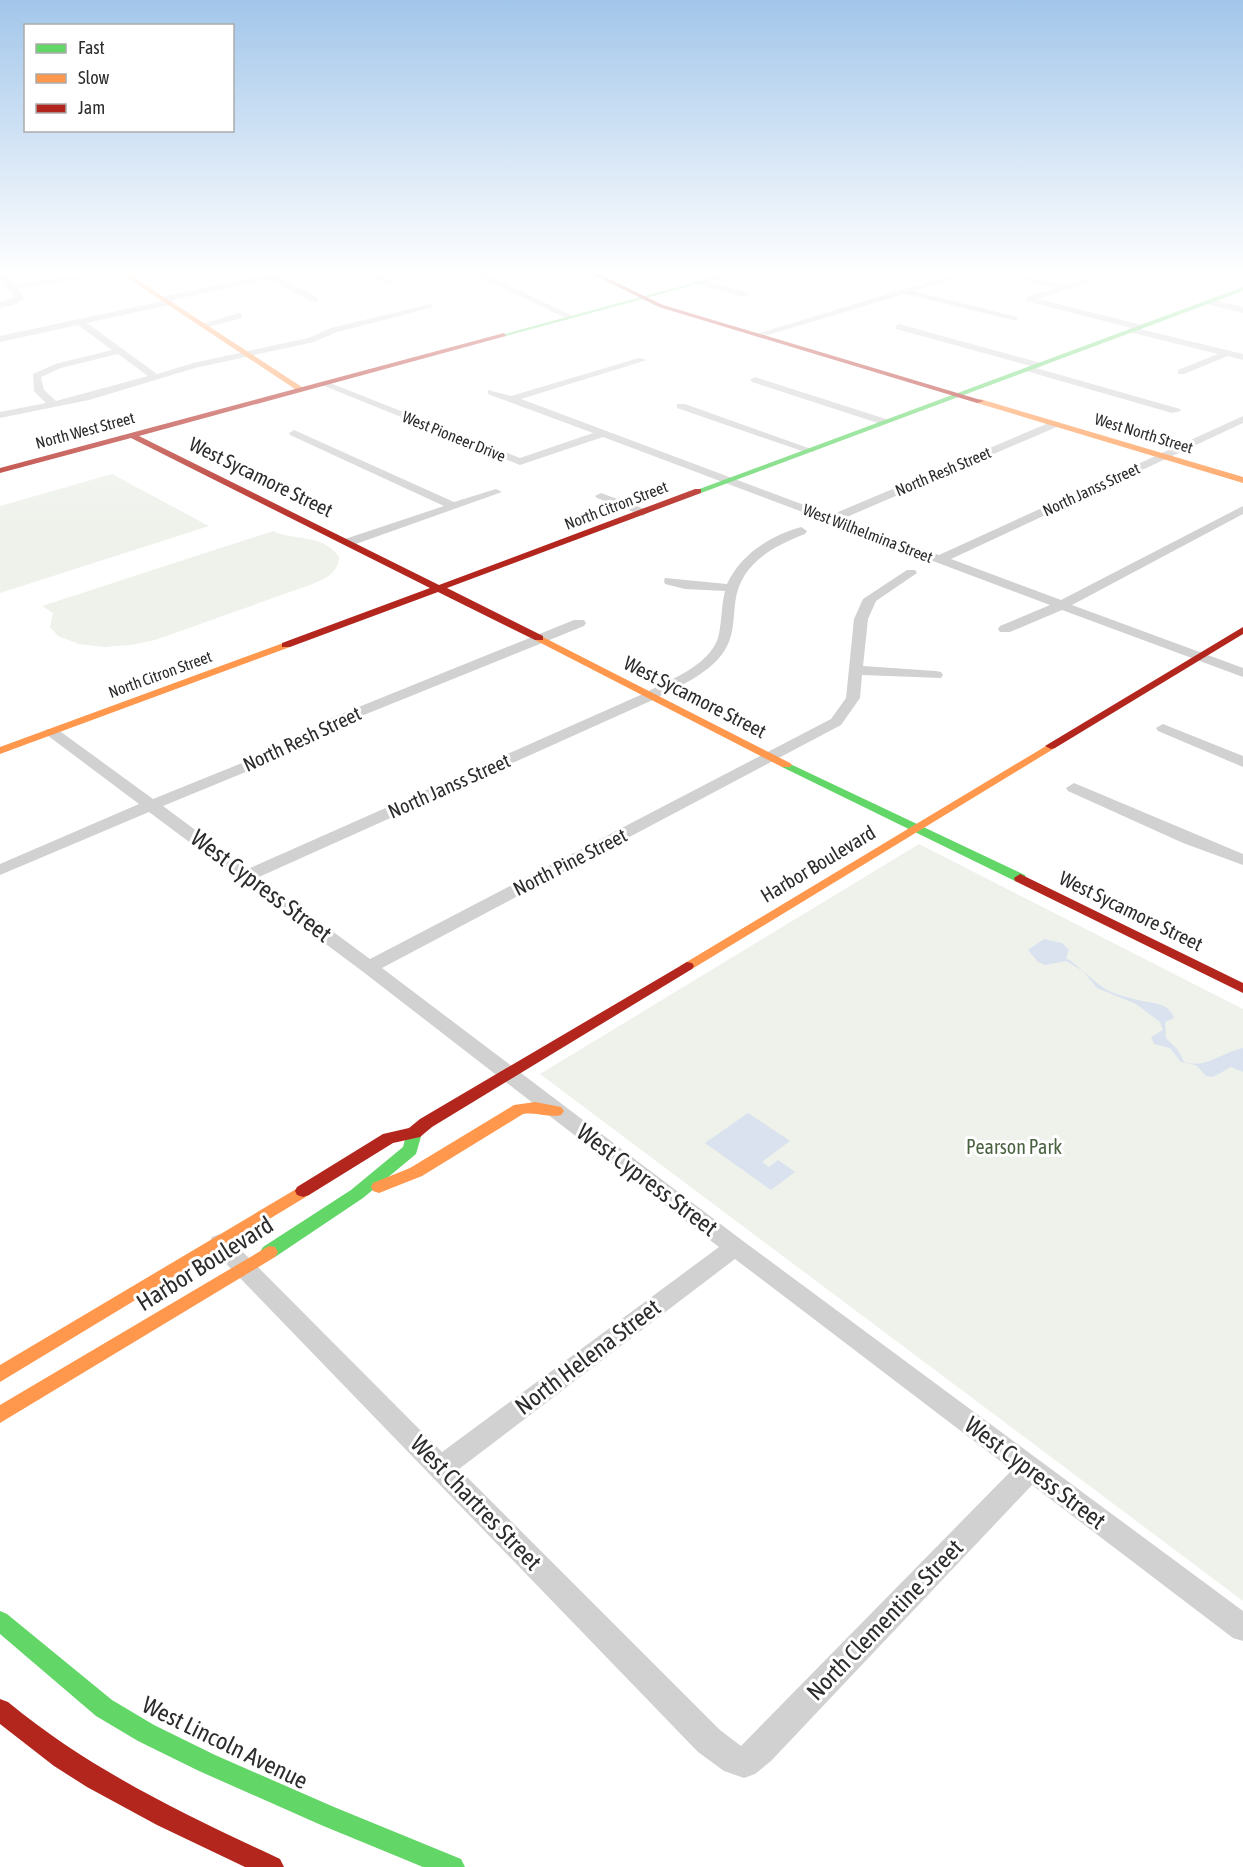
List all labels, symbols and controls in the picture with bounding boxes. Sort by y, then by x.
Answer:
legend [24,24,234,132]
text: Fast [78,37,105,58]
text: Slow [78,67,109,88]
text: Jam [78,97,105,118]
street label: West Pioneer Drive [400,407,508,465]
street label: North West Street [33,408,137,452]
street label: West North Street [1093,409,1196,457]
street label: West Sycamore Street [186,432,337,521]
street label: North Resh Street [893,443,994,499]
street label: North Janss Street [1040,458,1143,519]
street label: North Citron Street [562,477,670,533]
street label: West Wilhelmina Street [801,500,936,566]
street label: North Citron Street [106,647,215,701]
street label: West Sycamore Street [620,651,771,743]
street label: North Resh Street [239,701,365,776]
street label: North Janss Street [384,748,514,823]
street label: Harbor Boulevard [756,820,879,907]
street label: North Pine Street [509,823,631,900]
street label: West Cypress Street [186,824,337,947]
street label: West Sycamore Street [1056,866,1207,955]
street label: West Cypress Street [572,1118,723,1241]
park label: Pearson Park [966,1135,1062,1158]
street label: Harbor Boulevard [132,1211,278,1316]
street label: North Helena Street [510,1293,666,1420]
street label: West Cypress Street [960,1411,1111,1534]
street label: West Chartres Street [406,1430,547,1575]
street label: North Clementine Street [801,1534,968,1706]
street label: West Lincoln Avenue [138,1691,312,1794]

